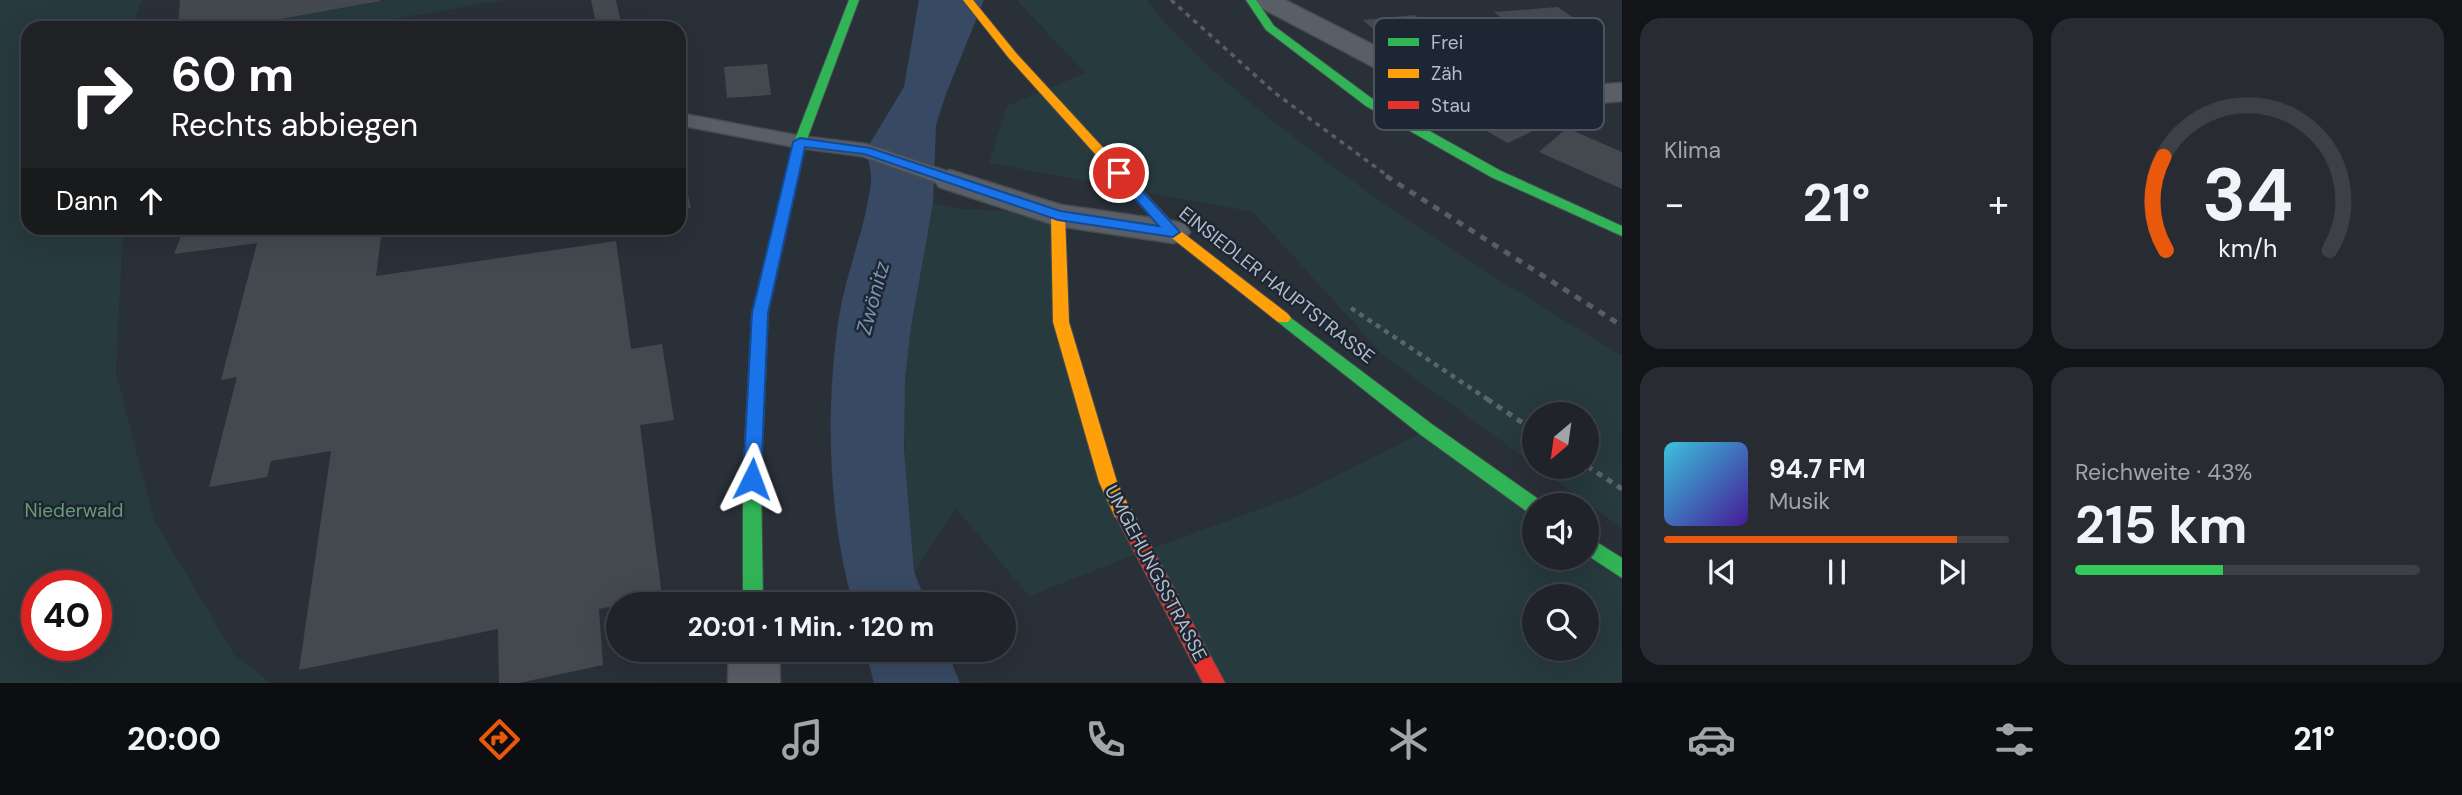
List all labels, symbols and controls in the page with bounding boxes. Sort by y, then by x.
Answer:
legend [1374,18,1604,130]
text: Frei [1431,30,1463,55]
text: 60 m [171,42,294,106]
icon: right [56,49,147,140]
text: Zäh [1431,61,1463,86]
text: Stau [1431,93,1471,118]
text: Rechts abbiegen [171,104,418,146]
text: Klima [1664,135,1721,165]
pin [1089,143,1149,203]
text: 34 [2202,148,2293,243]
icon: arrive [1100,154,1138,192]
text: 21° [1803,169,1870,237]
text: − [1664,179,1685,229]
text: + [1988,179,2009,229]
icon: ahead [132,182,170,220]
text: Dann [56,184,118,218]
street label: EINSIEDLER HAUPTSTRASSE [1174,201,1380,369]
text: km/h [2218,231,2277,264]
water label: Zwönitz [850,258,896,338]
north arrow [1522,402,1600,480]
map controls [1522,402,1599,661]
position arrow [715,442,789,516]
text: 94.7 FM [1769,452,1866,486]
text: Reichweite · 43% [2075,457,2252,487]
street label: UMGEHUNGSSTRASSE [1099,481,1213,665]
text: Musik [1769,486,1830,516]
text: 215 km [2075,491,2247,559]
button: sound [1522,493,1599,570]
park label: Niederwald [25,498,123,523]
icon: previous [1703,553,1741,591]
icon: pause [1818,553,1856,591]
icon: next [1933,553,1971,591]
speed limit sign: 40 [21,570,112,661]
button: search [1522,584,1599,661]
text: 20:01 · 1 Min. · 120 m [688,610,934,644]
icon: directions [475,715,524,764]
icon: music [778,715,827,764]
icon: phone [1081,715,1130,764]
icon: climate [1384,715,1433,764]
icon: car [1687,715,1736,764]
icon: filters [1990,715,2039,764]
text: 20:00 [127,718,221,760]
text: 21° [2293,718,2335,760]

